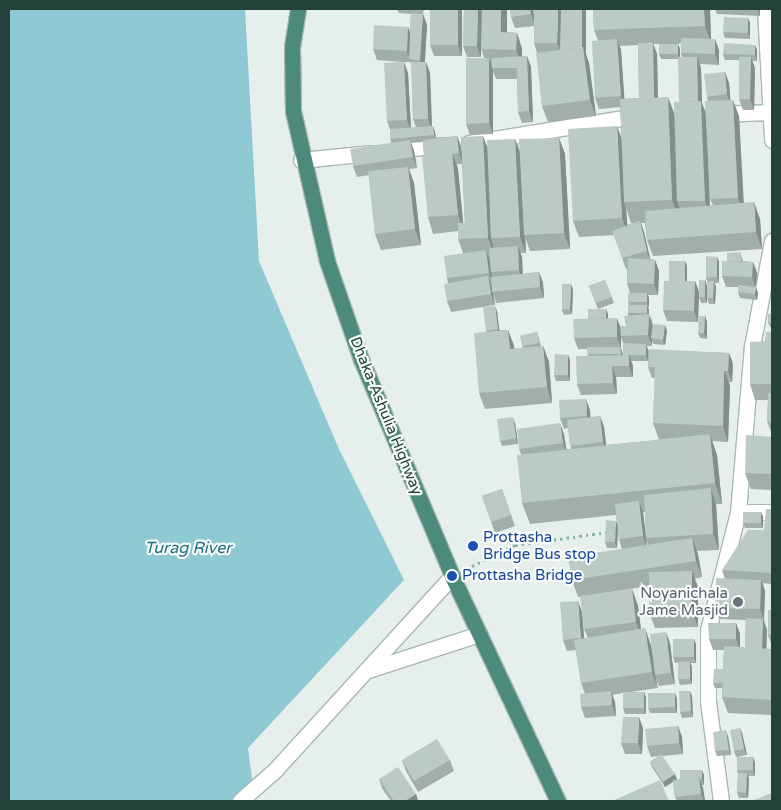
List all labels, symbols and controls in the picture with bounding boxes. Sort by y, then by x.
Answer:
street label: Dhaka-Ashulia Highway [346,334,426,498]
place label: Prottasha Bridge Bus stop [483,528,596,563]
water label: Turag River [145,538,231,558]
marker: Prottasha Bridge Bus stop [467,540,479,552]
place label: Prottasha Bridge [462,567,582,585]
marker: Prottasha Bridge [446,570,458,582]
place label: Noyanichala Jame Masjid [639,584,728,619]
marker: Noyanichala Jame Masjid [732,596,744,608]

